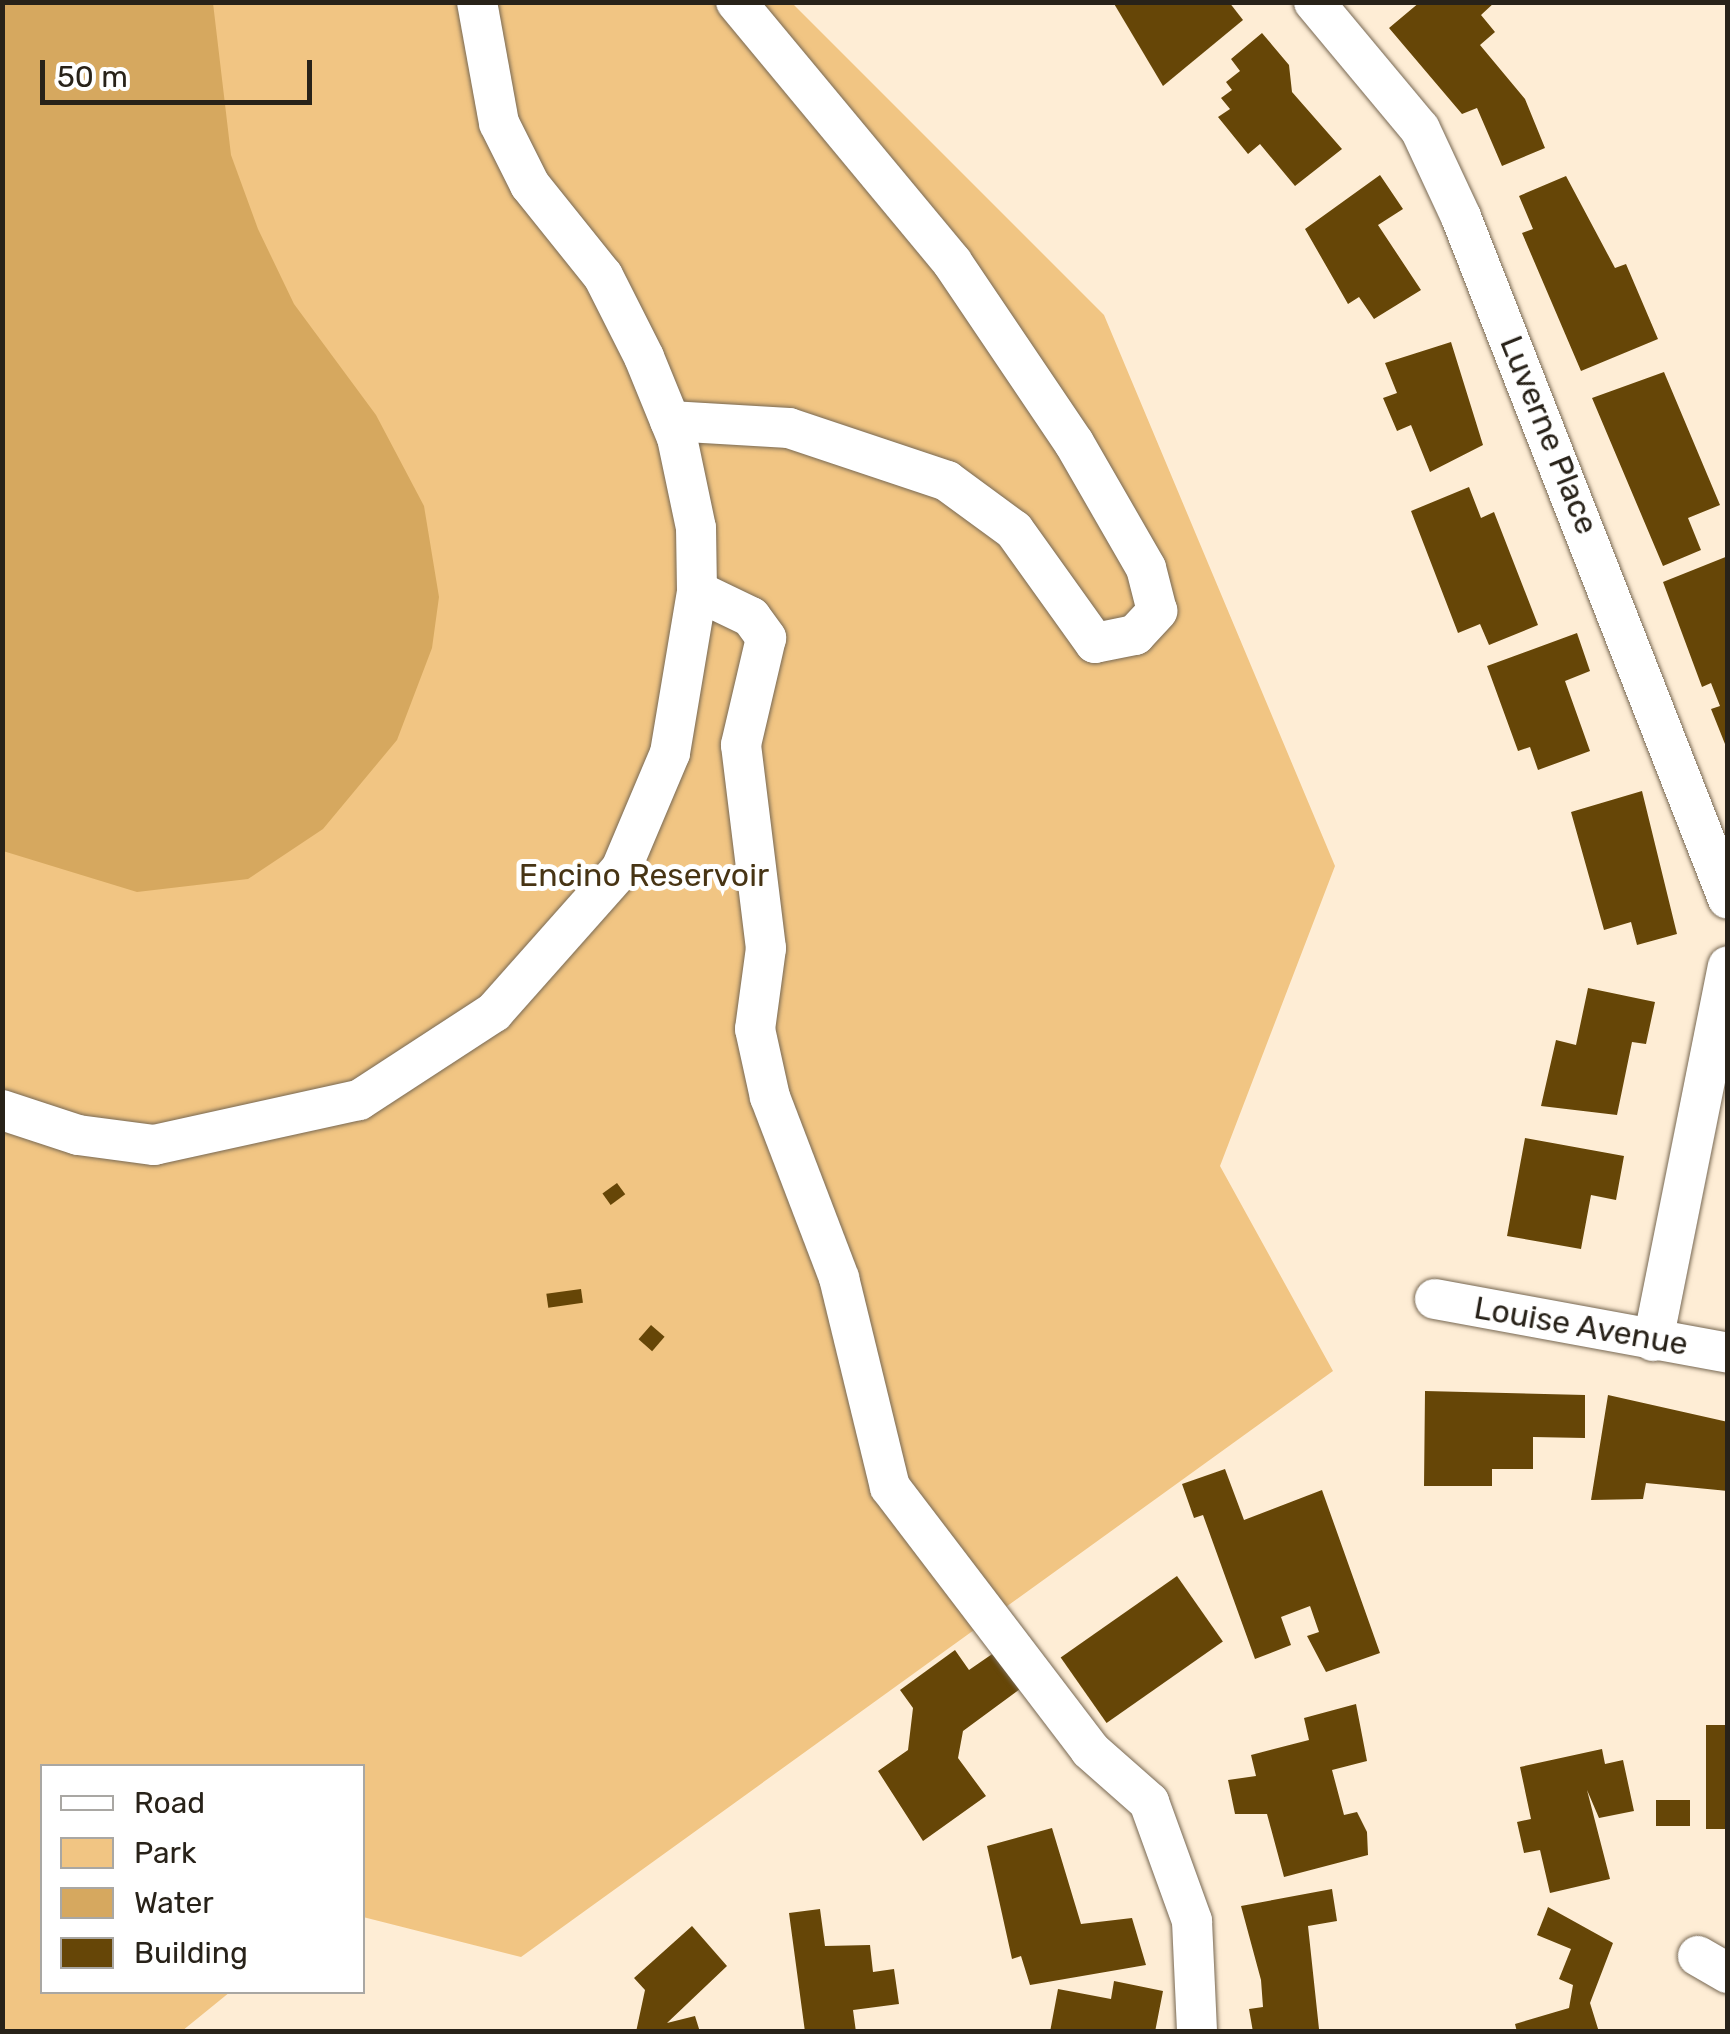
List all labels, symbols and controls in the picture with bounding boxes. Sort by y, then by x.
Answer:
scale bar [45,40,318,102]
text: 50 m [57,59,128,95]
street label: Luverne Place [1492,330,1606,540]
park label: Encino Reservoir [519,856,769,894]
street label: Louise Avenue [1471,1288,1691,1364]
legend [40,1764,365,1994]
text: Road [134,1785,205,1821]
text: Park [134,1835,196,1871]
text: Water [134,1885,214,1921]
text: Building [134,1935,248,1971]

